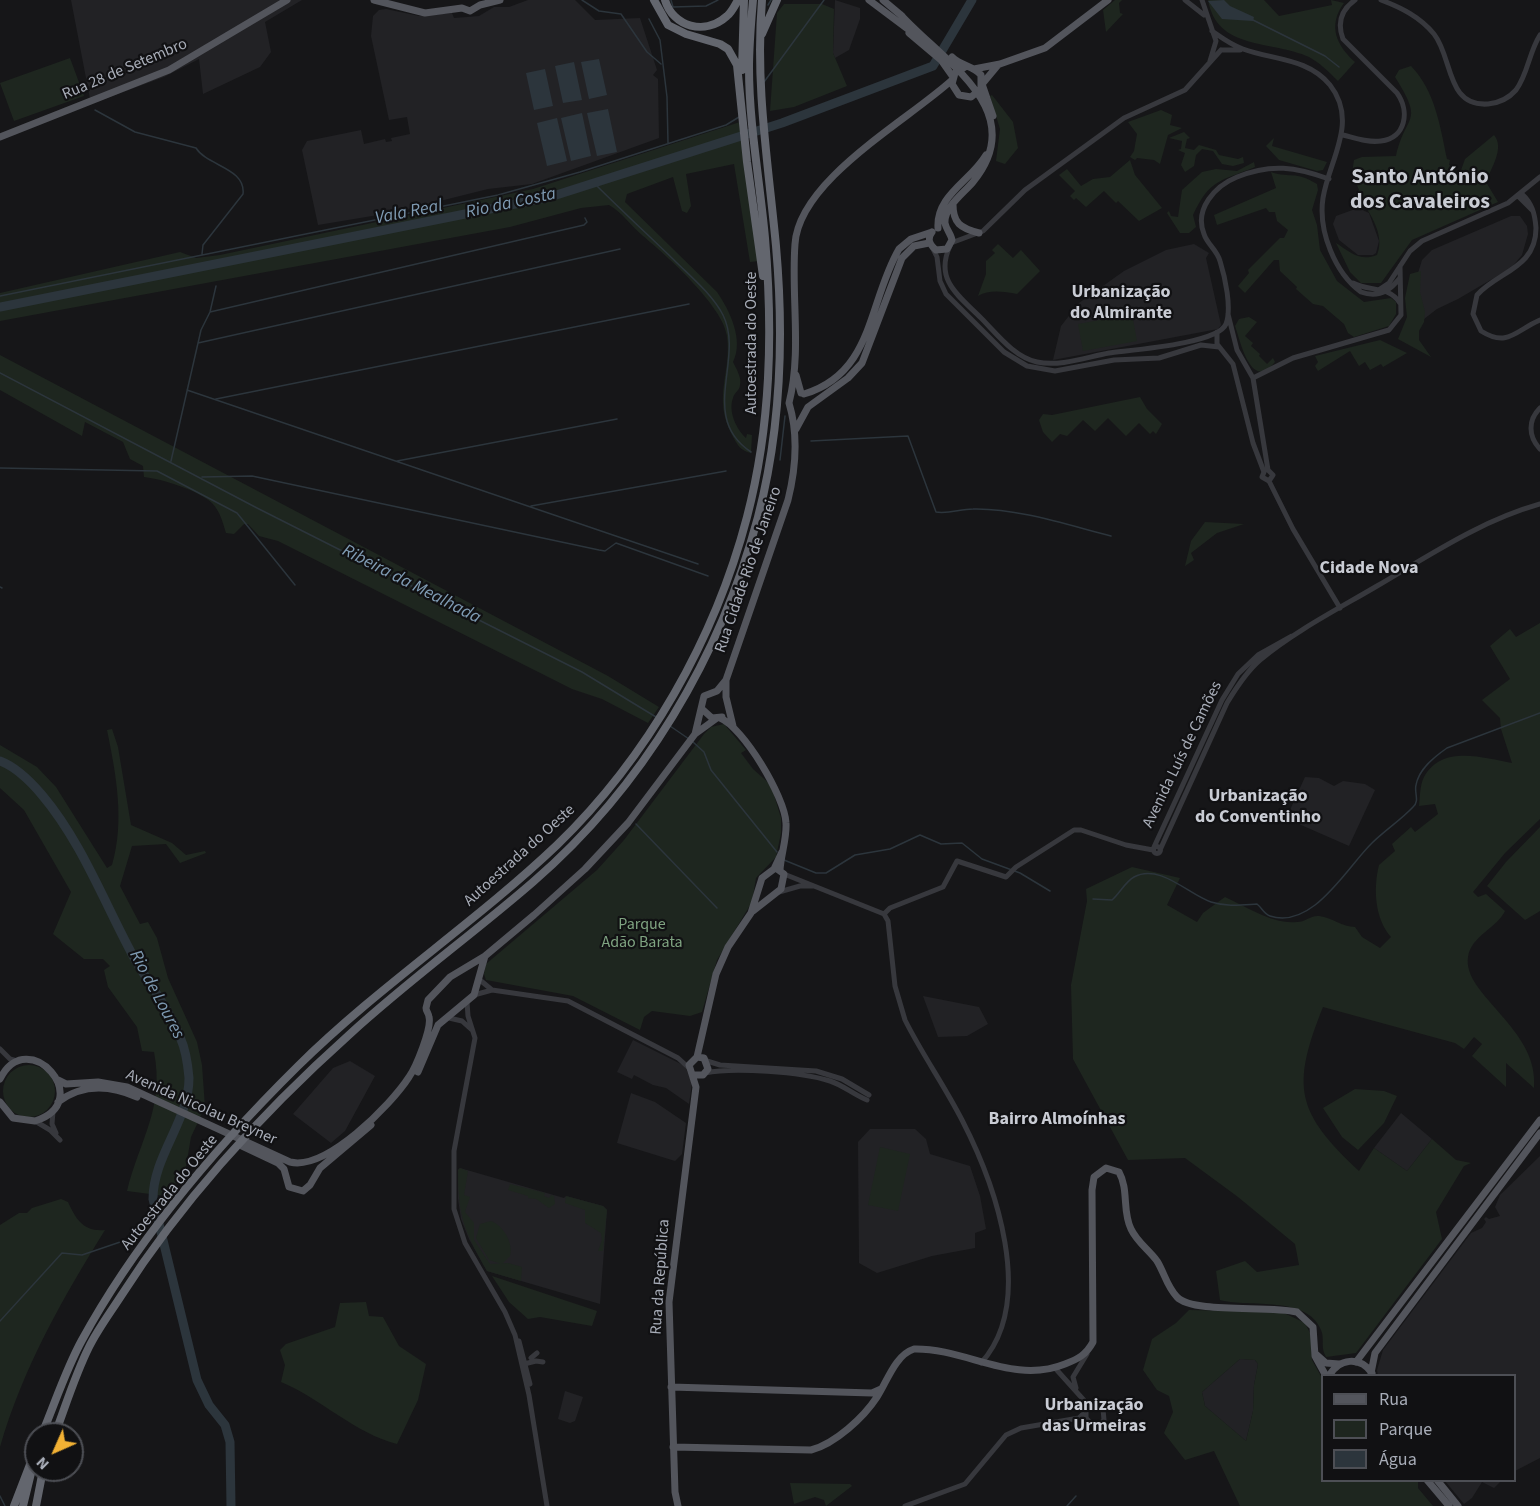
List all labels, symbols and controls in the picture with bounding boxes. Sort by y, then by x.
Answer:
street label: Rua 28 de Setembro [60,35,190,105]
district label: Santo António dos Cavaleiros [1350,165,1490,216]
water label: Rio da Costa [464,184,558,224]
water label: Vala Real [373,196,445,230]
street label: Autoestrada do Oeste [742,271,762,415]
district label: Urbanização do Almirante [1070,282,1172,324]
street label: Rua Cidade Rio de Janeiro [712,484,786,656]
water label: Ribeira da Mealhada [338,541,484,629]
district label: Cidade Nova [1320,558,1418,580]
street label: Avenida Luís de Camões [1139,679,1227,831]
district label: Urbanização do Conventinho [1195,786,1321,828]
street label: Autoestrada do Oeste [460,801,580,911]
park label: Parque Adão Barata [601,915,683,953]
water label: Rio de Loures [124,947,188,1043]
street label: Avenida Nicolau Breyner [123,1066,279,1150]
district label: Bairro Almoínhas [989,1109,1125,1131]
street label: Autoestrada do Oeste [118,1131,222,1255]
street label: Rua da República [647,1219,675,1335]
legend [1321,1374,1516,1482]
text: Rua [1379,1387,1408,1412]
district label: Urbanização das Urmeiras [1042,1395,1146,1438]
text: Parque [1379,1417,1432,1442]
north arrow [24,1422,84,1482]
text: Água [1379,1447,1417,1472]
text: N [31,1452,54,1475]

